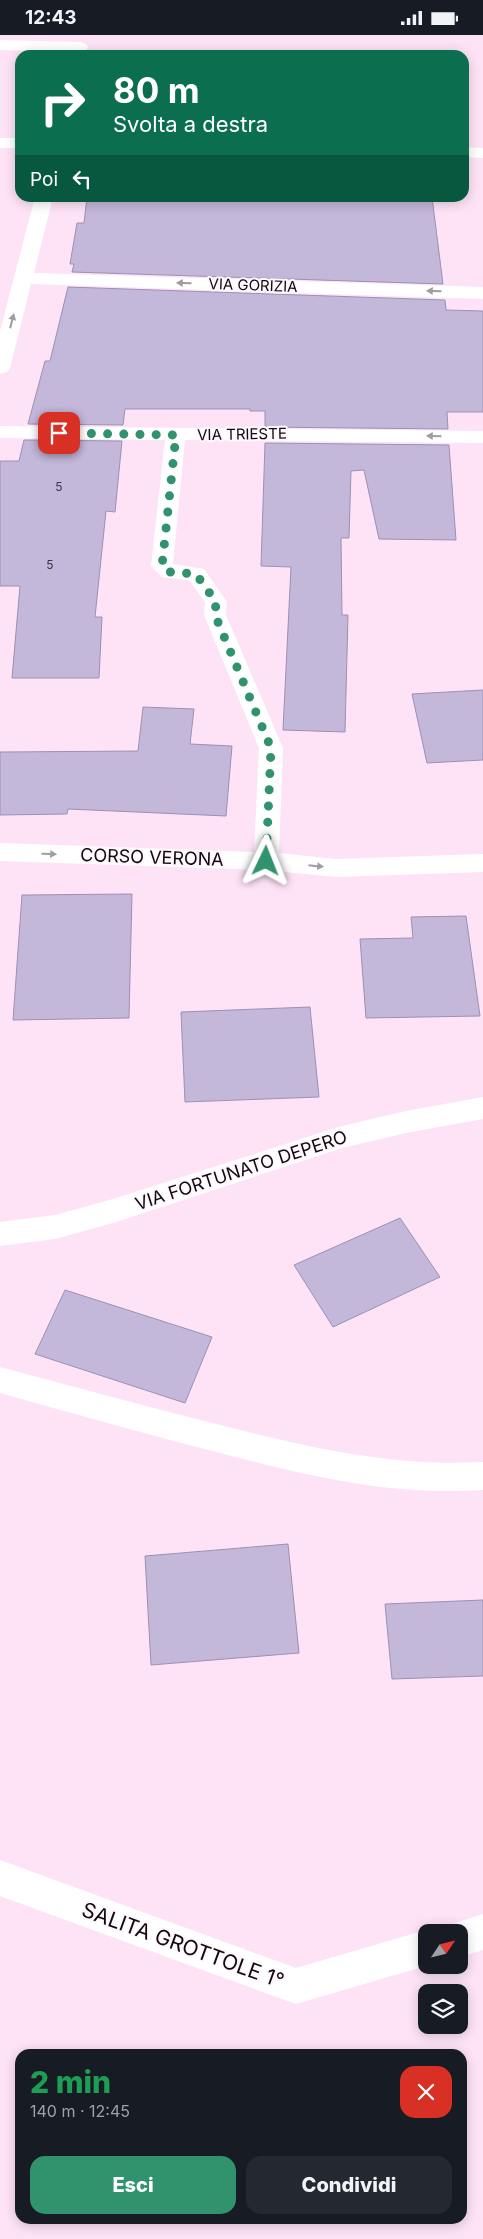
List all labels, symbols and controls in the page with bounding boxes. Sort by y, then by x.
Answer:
text: 12:43 [25,6,77,29]
text: 80 m [113,69,200,111]
icon: right [30,70,95,135]
text: Svolta a destra [113,111,268,137]
icon: left [68,165,96,193]
text: Poi [30,168,58,191]
street label: VIA GORIZIA [208,274,298,296]
one-way arrow [176,279,192,287]
one-way arrow [426,287,442,295]
one-way arrow [8,313,16,328]
pin [38,412,80,454]
icon: arrive [45,419,73,447]
street label: VIA TRIESTE [197,424,287,444]
one-way arrow [426,432,442,440]
house number: 5 [55,479,63,494]
house number: 5 [46,557,54,572]
position arrow [239,834,291,886]
street label: CORSO VERONA [80,844,224,870]
one-way arrow [41,850,57,858]
one-way arrow [308,862,324,870]
street label: VIA FORTUNATO DEPERO [132,1126,350,1214]
street label: SALITA GROTTOLE 1° [79,1897,287,1993]
north arrow [418,1924,468,1974]
map controls [418,1924,468,2034]
button: layers [418,1984,468,2034]
text: 2 min [30,2064,111,2100]
button: close [400,2066,452,2118]
text: 140 m · 12:45 [30,2101,130,2121]
button: Esci [30,2156,236,2214]
button: Condividi [246,2156,452,2214]

